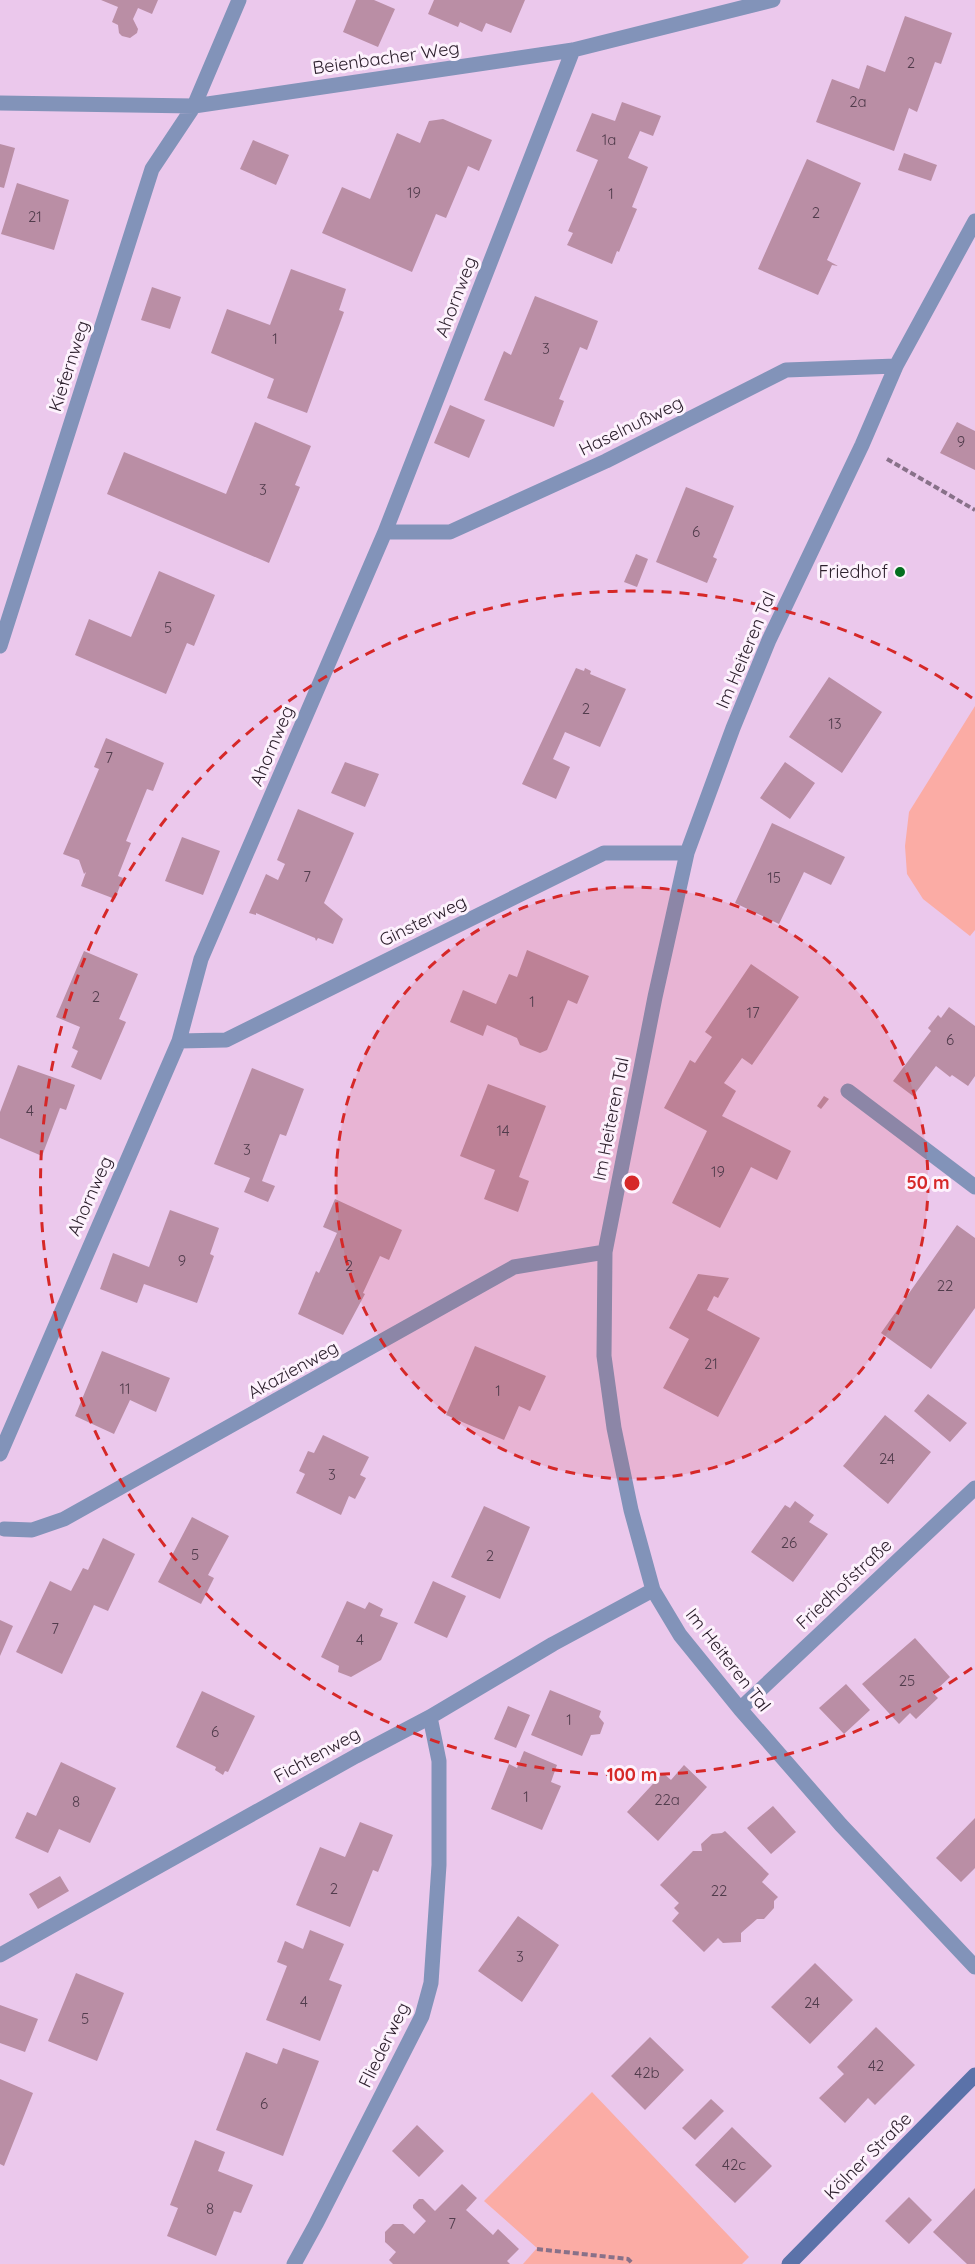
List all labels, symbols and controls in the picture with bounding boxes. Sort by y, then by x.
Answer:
street label: Beienbacher Weg [311,36,461,79]
house number: 2 [907,53,915,72]
house number: 2a [849,92,867,111]
house number: 1a [602,130,616,149]
house number: 19 [407,183,421,202]
house number: 1 [608,184,614,203]
house number: 2 [812,203,820,222]
house number: 21 [28,207,42,226]
street label: Ahornweg [430,253,481,341]
street label: Kiefernweg [43,317,94,414]
house number: 1 [272,329,278,348]
house number: 3 [542,339,550,358]
street label: Haselnußweg [575,390,687,461]
house number: 9 [957,432,965,451]
house number: 3 [259,480,267,499]
house number: 6 [692,522,700,541]
place label: Friedhof [819,560,889,583]
marker: Friedhof [893,565,907,579]
street label: Im Heiteren Tal [711,588,781,712]
house number: 5 [164,618,172,637]
house number: 2 [582,699,590,718]
street label: Ahornweg [244,702,299,789]
house number: 13 [828,714,842,733]
house number: 7 [105,748,113,767]
house number: 7 [303,867,311,886]
house number: 15 [767,868,781,887]
street label: Ginsterweg [375,890,470,952]
house number: 2 [92,987,100,1006]
house number: 1 [529,992,535,1011]
house number: 17 [746,1003,760,1022]
house number: 6 [946,1030,954,1049]
street label: Im Heiteren Tal [587,1055,634,1183]
house number: 4 [26,1101,34,1120]
house number: 14 [496,1121,510,1140]
house number: 3 [243,1140,251,1159]
street label: Ahornweg [62,1152,117,1239]
house number: 19 [711,1162,725,1181]
text: 50 m [906,1171,950,1194]
centre of rings [622,1173,642,1193]
house number: 9 [178,1251,186,1270]
house number: 2 [345,1256,353,1275]
house number: 22 [937,1276,953,1295]
street label: Akazienweg [243,1335,342,1404]
house number: 21 [704,1354,718,1373]
house number: 11 [119,1379,131,1398]
house number: 1 [495,1381,501,1400]
house number: 24 [879,1449,895,1468]
house number: 3 [328,1465,336,1484]
house number: 26 [781,1533,797,1552]
street label: Friedhofstraße [791,1533,896,1634]
house number: 5 [191,1545,199,1564]
house number: 2 [486,1546,494,1565]
street label: Im Heiteren Tal [681,1603,776,1716]
house number: 7 [51,1619,59,1638]
house number: 4 [356,1630,364,1649]
house number: 25 [899,1671,915,1690]
house number: 1 [566,1710,572,1729]
street label: Fichtenweg [270,1721,364,1788]
house number: 6 [211,1722,219,1741]
text: 100 m [607,1763,657,1786]
house number: 1 [523,1787,529,1806]
house number: 22a [654,1790,680,1809]
house number: 8 [72,1792,80,1811]
house number: 2 [330,1879,338,1898]
house number: 22 [711,1881,727,1900]
house number: 3 [516,1947,524,1966]
house number: 4 [300,1992,308,2011]
house number: 24 [804,1993,820,2012]
street label: Fliederweg [353,1998,414,2091]
house number: 5 [81,2009,89,2028]
house number: 42 [868,2056,884,2075]
house number: 42b [634,2063,660,2082]
house number: 6 [260,2094,268,2113]
street label: Kölner Straße [819,2107,916,2204]
house number: 42c [722,2155,746,2174]
house number: 8 [206,2199,214,2218]
house number: 7 [448,2214,456,2233]

